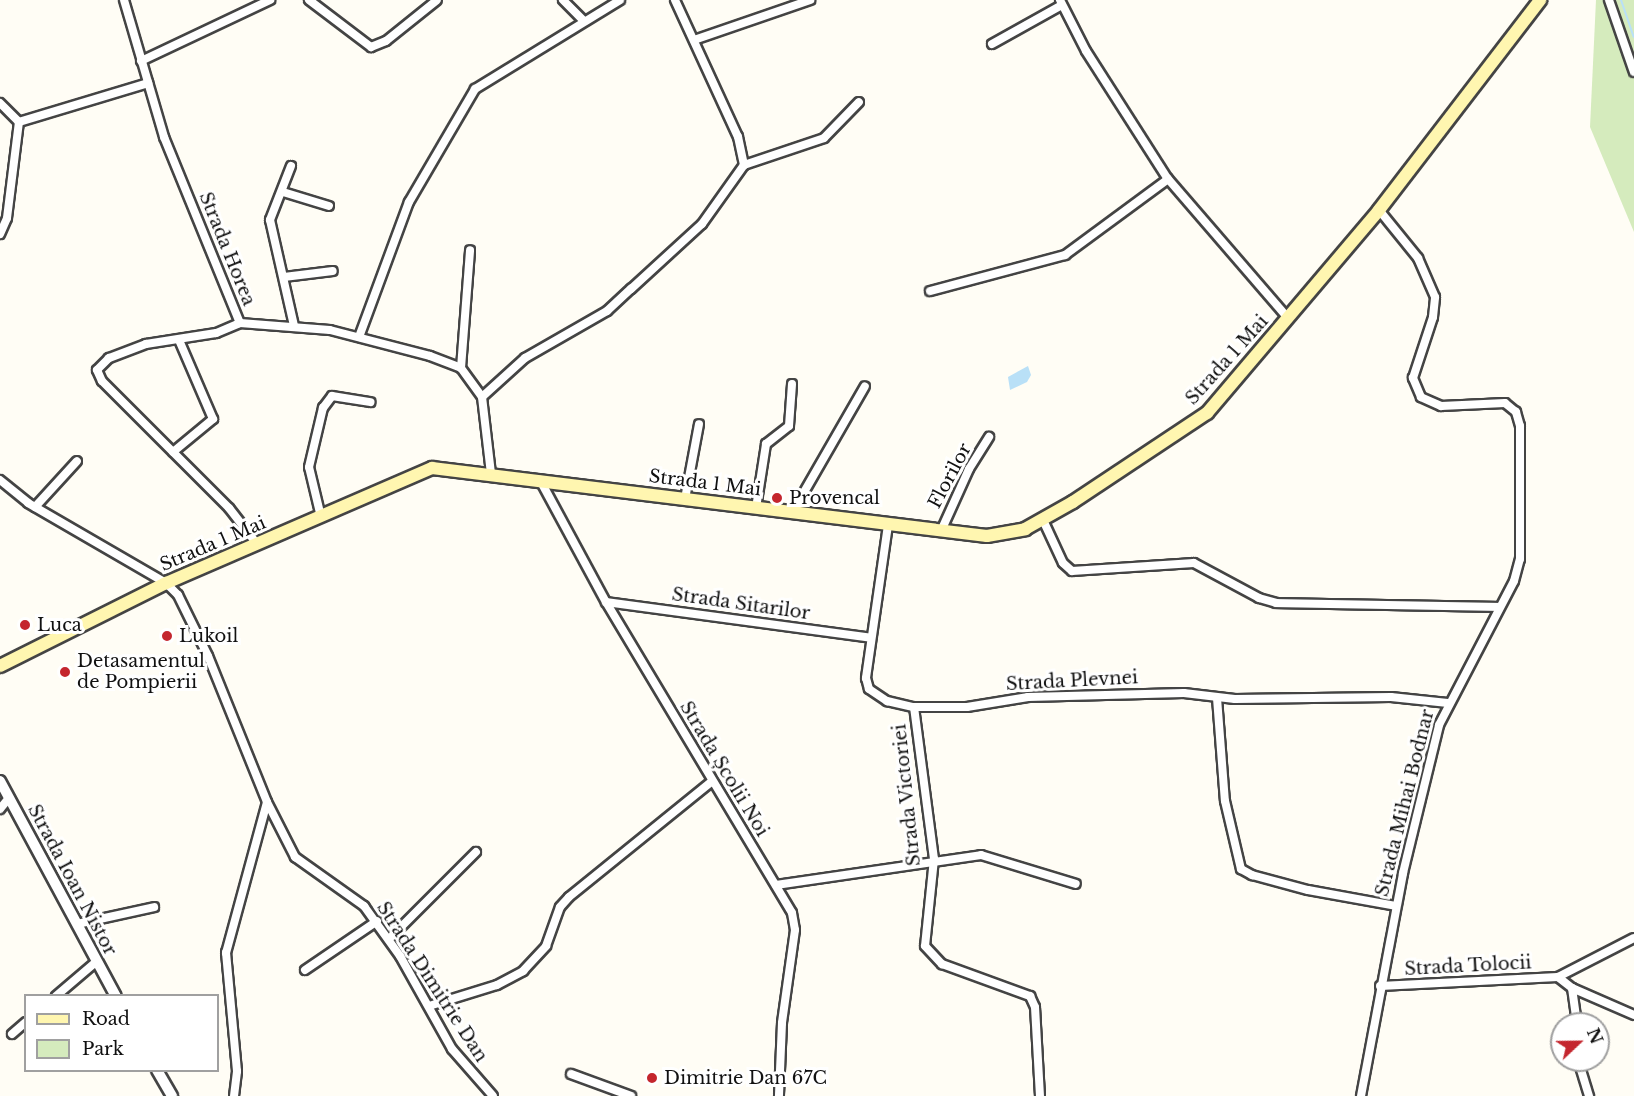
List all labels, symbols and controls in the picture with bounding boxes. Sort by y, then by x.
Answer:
street label: Strada Horea [194,189,260,309]
street label: Strada 1 Mai [1181,311,1273,409]
street label: Florilor [924,440,976,512]
street label: Strada 1 Mai [648,465,762,501]
place label: Provencal [789,487,880,509]
marker: Provencal [770,491,784,505]
street label: Strada 1 Mai [157,512,269,576]
street label: Strada Sitarilor [670,584,812,624]
place label: Luca [37,614,82,636]
marker: Luca [18,618,32,632]
place label: Lukoil [179,625,238,647]
marker: Lukoil [160,629,174,643]
place label: Detasamentul de Pompierii [77,651,205,694]
marker: Detasamentul de Pompierii [58,665,72,679]
street label: Strada Plevnei [1005,667,1139,695]
street label: Strada Școlii Noi [675,697,773,841]
street label: Strada Mihai Bodnar [1371,707,1439,899]
street label: Strada Victoriei [889,722,925,868]
street label: Strada Ioan Nistor [23,801,121,959]
street label: Strada Dimitrie Dan [372,898,492,1066]
street label: Strada Tolocii [1404,952,1532,980]
legend [24,994,219,1072]
text: Road [82,1008,130,1030]
north arrow [1550,1012,1610,1072]
text: N [1583,1025,1607,1047]
text: Park [82,1038,124,1060]
place label: Dimitrie Dan 67C [664,1067,827,1089]
marker: Dimitrie Dan 67C [645,1071,659,1085]

